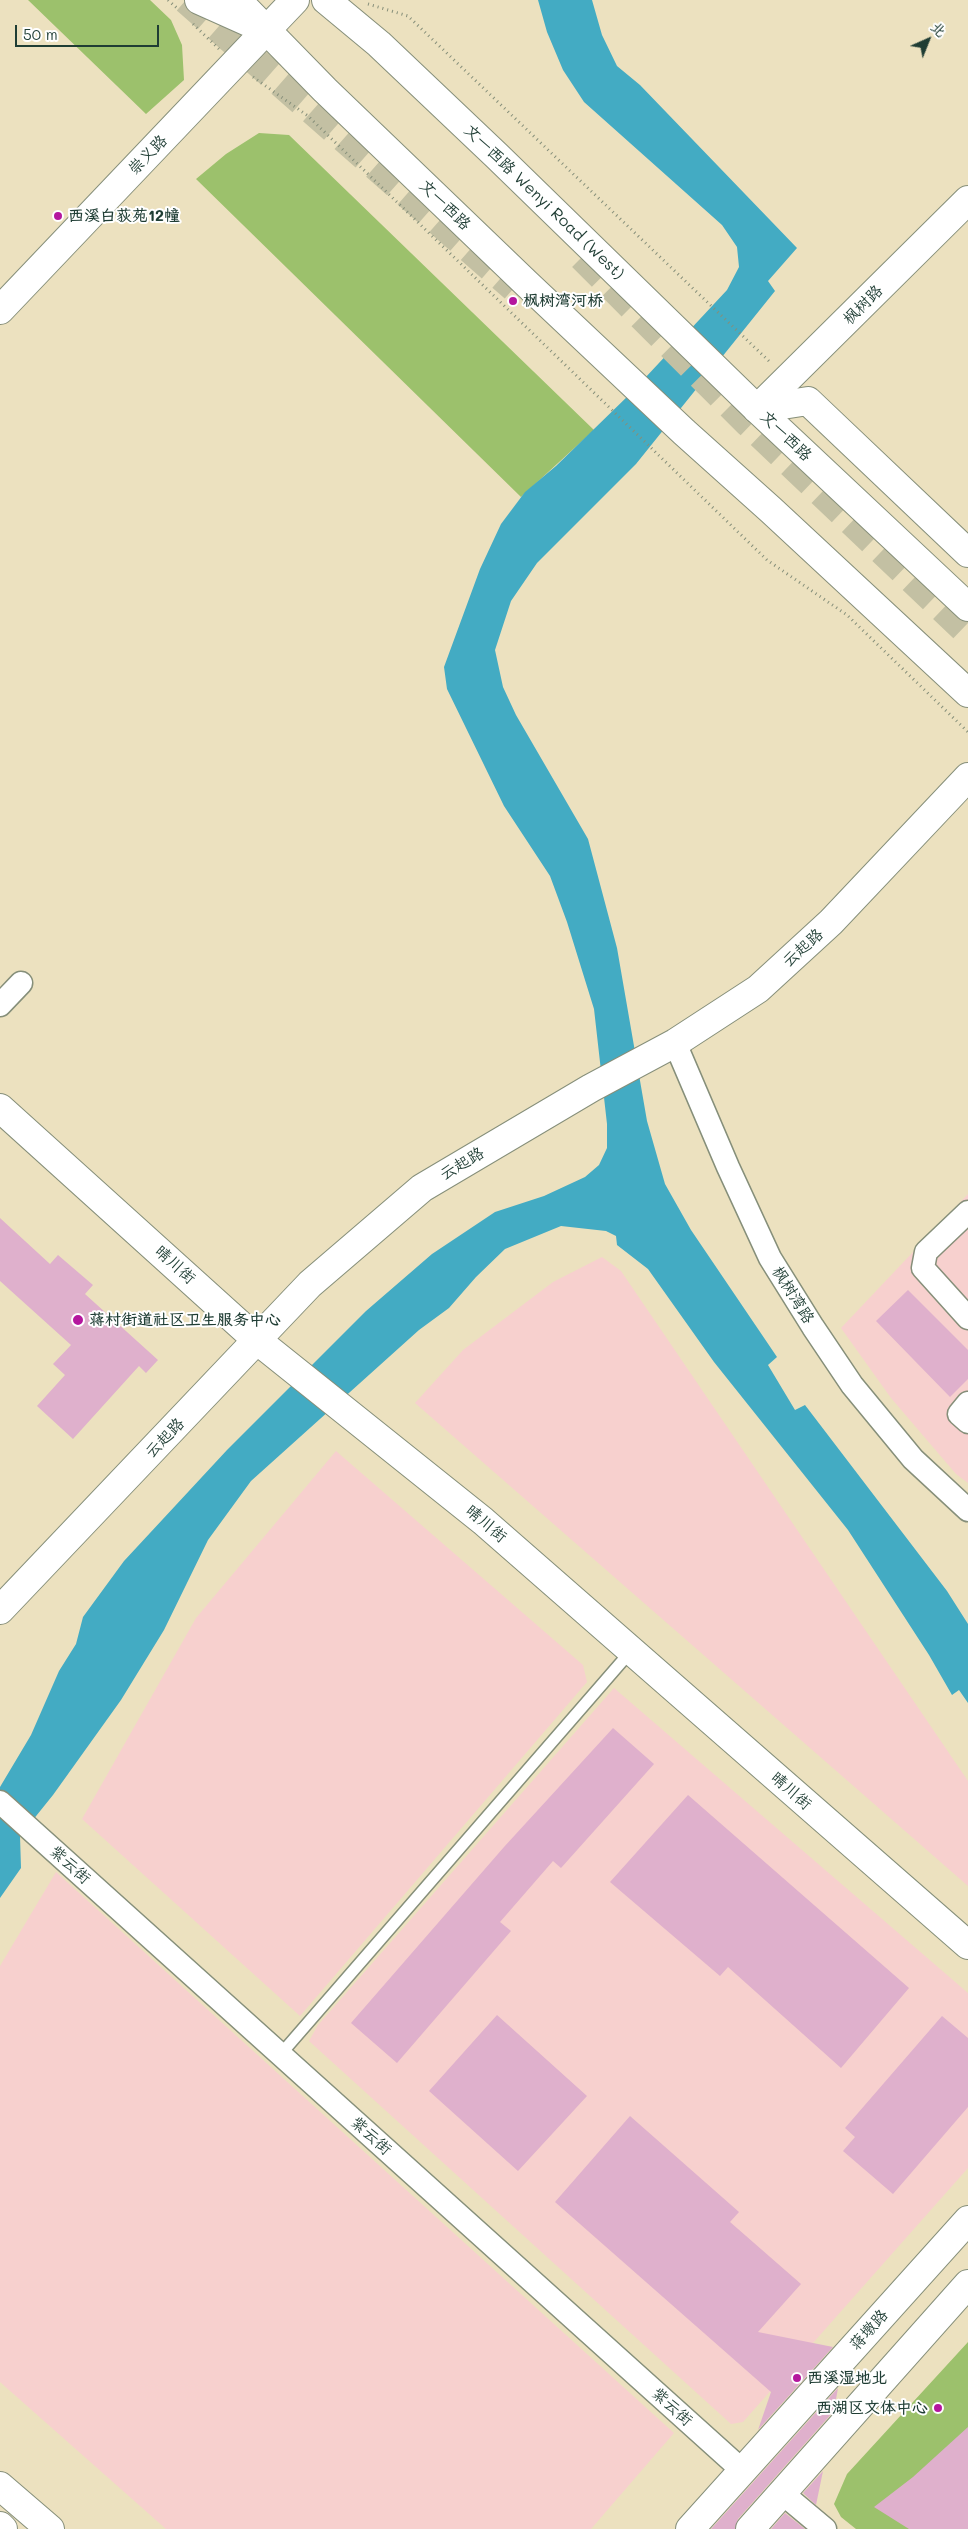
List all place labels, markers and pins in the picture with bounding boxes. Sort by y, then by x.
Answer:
place label: 西溪白荻苑12幢 [68,206,180,226]
marker: 西溪白荻苑12幢 [52,210,64,222]
place label: 枫树湾河桥 [523,291,603,311]
marker: 枫树湾河桥 [507,295,519,307]
place label: 蒋村街道社区卫生服务中心 [89,1310,281,1330]
marker: 蒋村街道社区卫生服务中心 [71,1313,85,1327]
place label: 西溪湿地北 [807,2368,887,2388]
marker: 西溪湿地北 [791,2372,803,2384]
place label: 西湖区文体中心 [816,2398,928,2418]
marker: 西湖区文体中心 [932,2402,944,2414]

